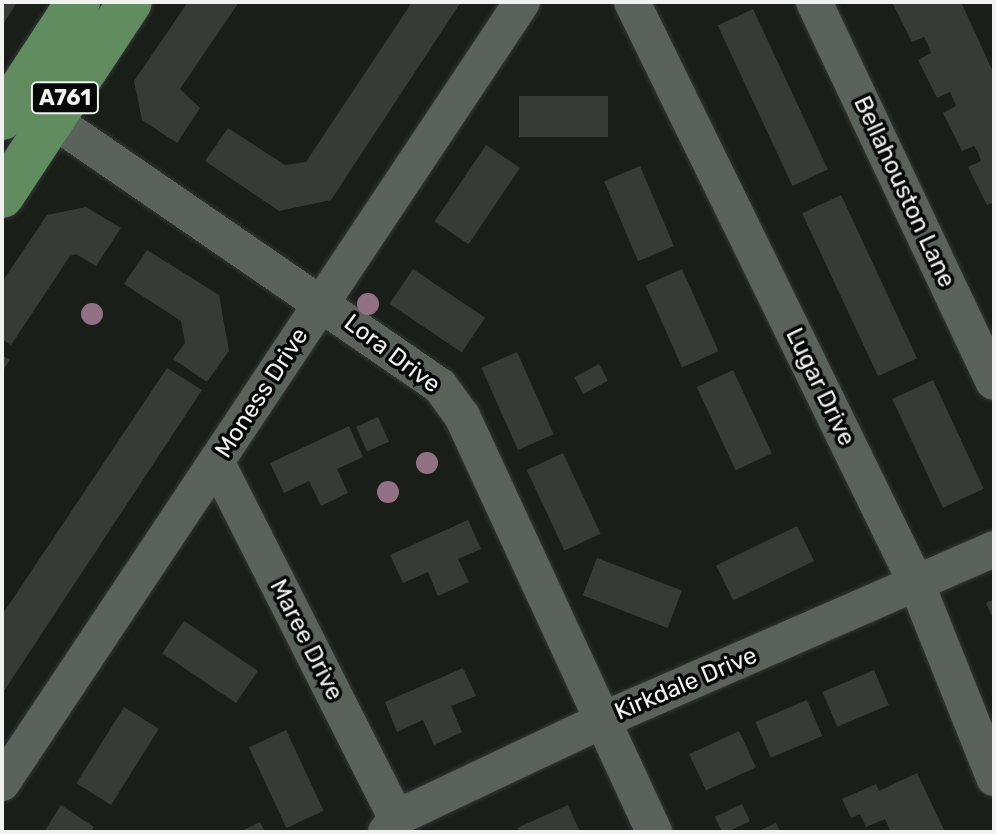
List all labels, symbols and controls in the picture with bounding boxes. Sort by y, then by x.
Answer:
road number: A761 [29,80,101,116]
street label: Bellahouston Lane [847,92,961,292]
street label: Lora Drive [338,309,446,399]
street label: Moness Drive [209,323,315,463]
street label: Lugar Drive [779,323,861,451]
street label: Maree Drive [263,575,349,705]
street label: Kirkdale Drive [611,641,761,727]

